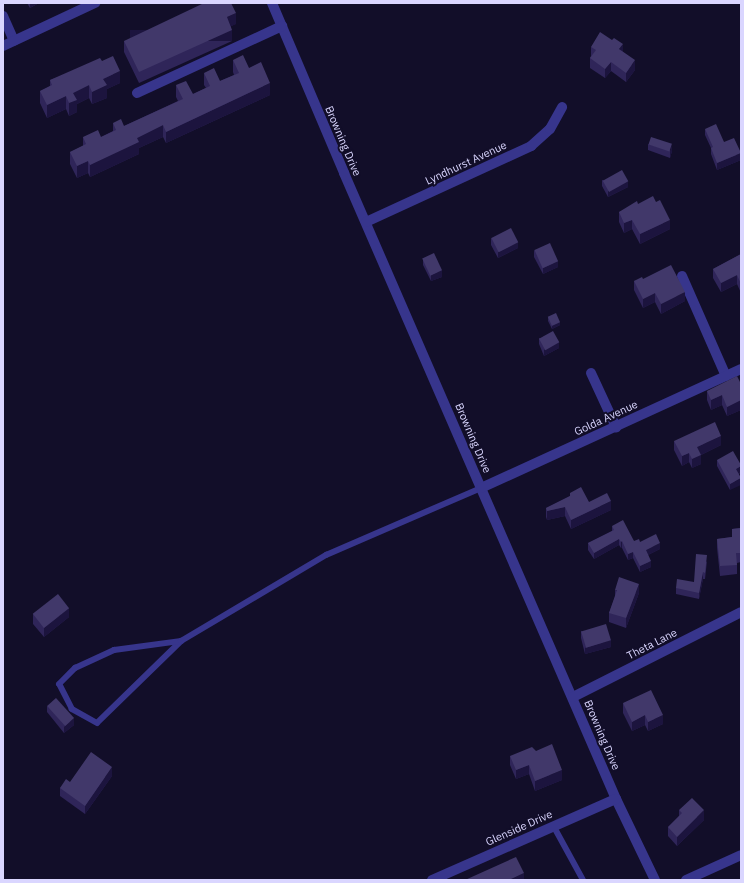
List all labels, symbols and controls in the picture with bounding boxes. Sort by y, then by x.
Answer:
street label: Browning Drive [322,104,364,178]
street label: Lyndhurst Avenue [423,138,509,188]
street label: Golda Avenue [572,398,640,438]
street label: Browning Drive [452,401,494,475]
street label: Theta Lane [625,626,679,662]
street label: Browning Drive [581,698,623,772]
street label: Glenside Drive [484,807,554,849]

